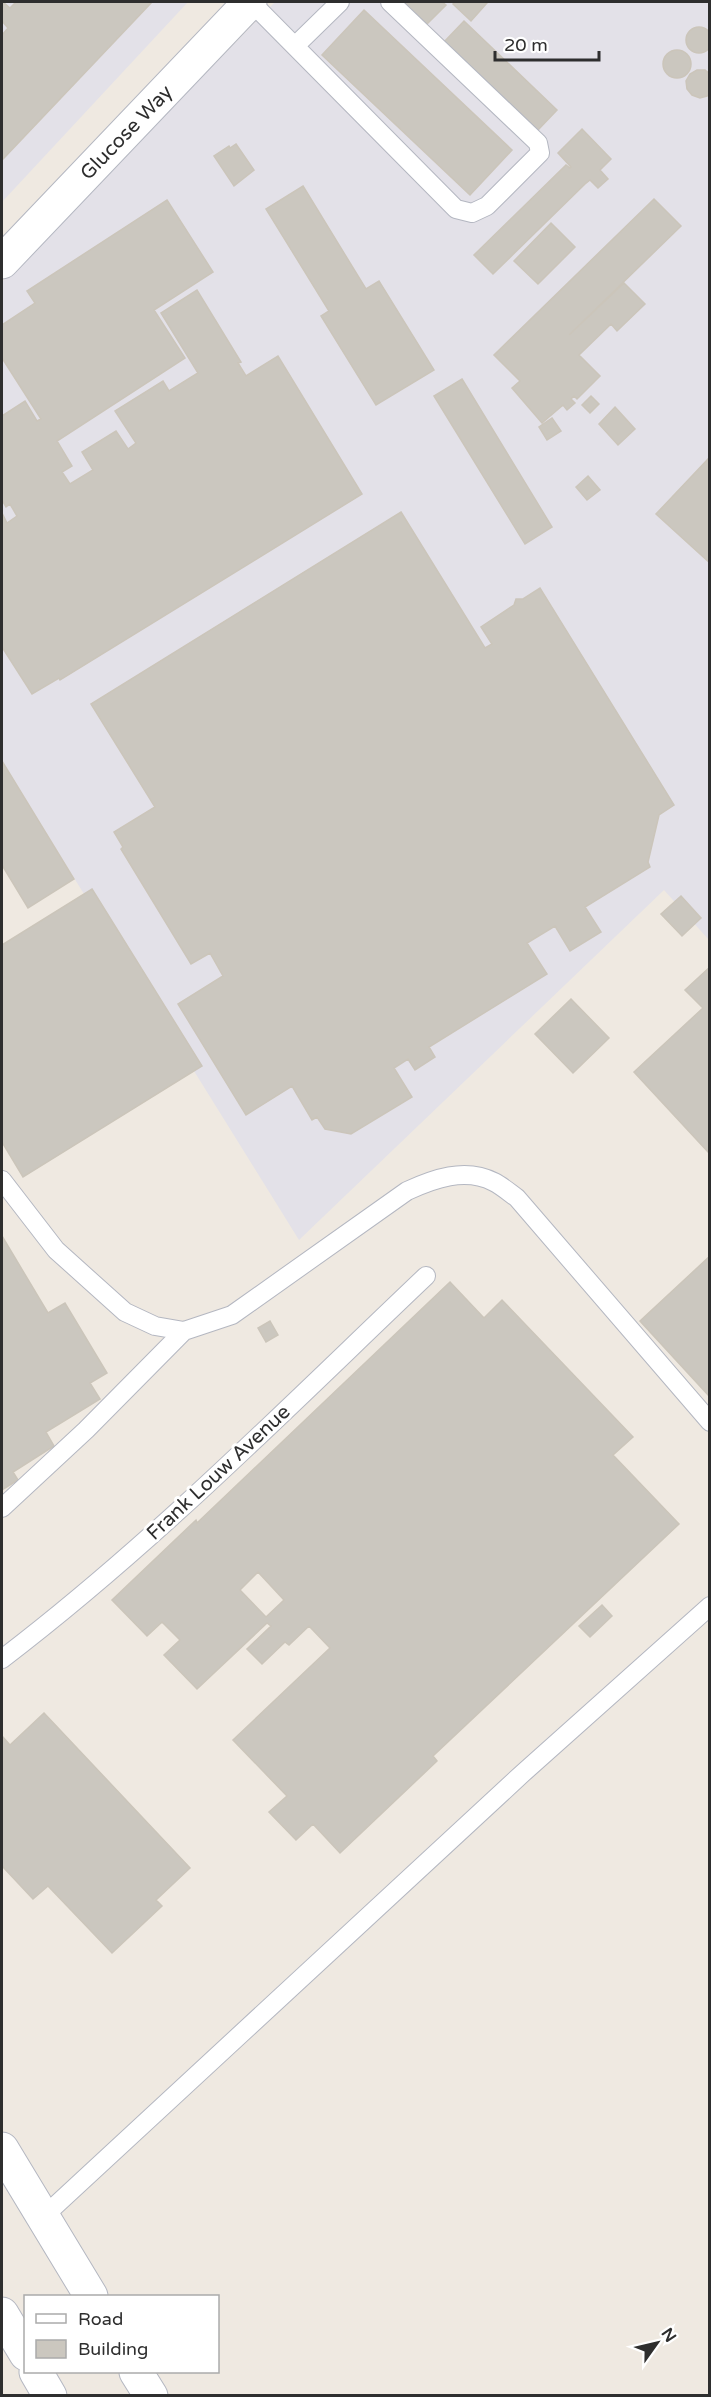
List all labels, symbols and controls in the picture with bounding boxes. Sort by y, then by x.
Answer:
scale bar [495,24,598,62]
text: 20 m [504,34,548,56]
street label: Glucose Way [76,80,178,185]
street label: Frank Louw Avenue [142,1400,295,1545]
legend [24,2295,219,2373]
text: Road [78,2308,123,2330]
north arrow [627,2313,687,2373]
text: N [657,2324,680,2346]
text: Building [78,2338,148,2360]

